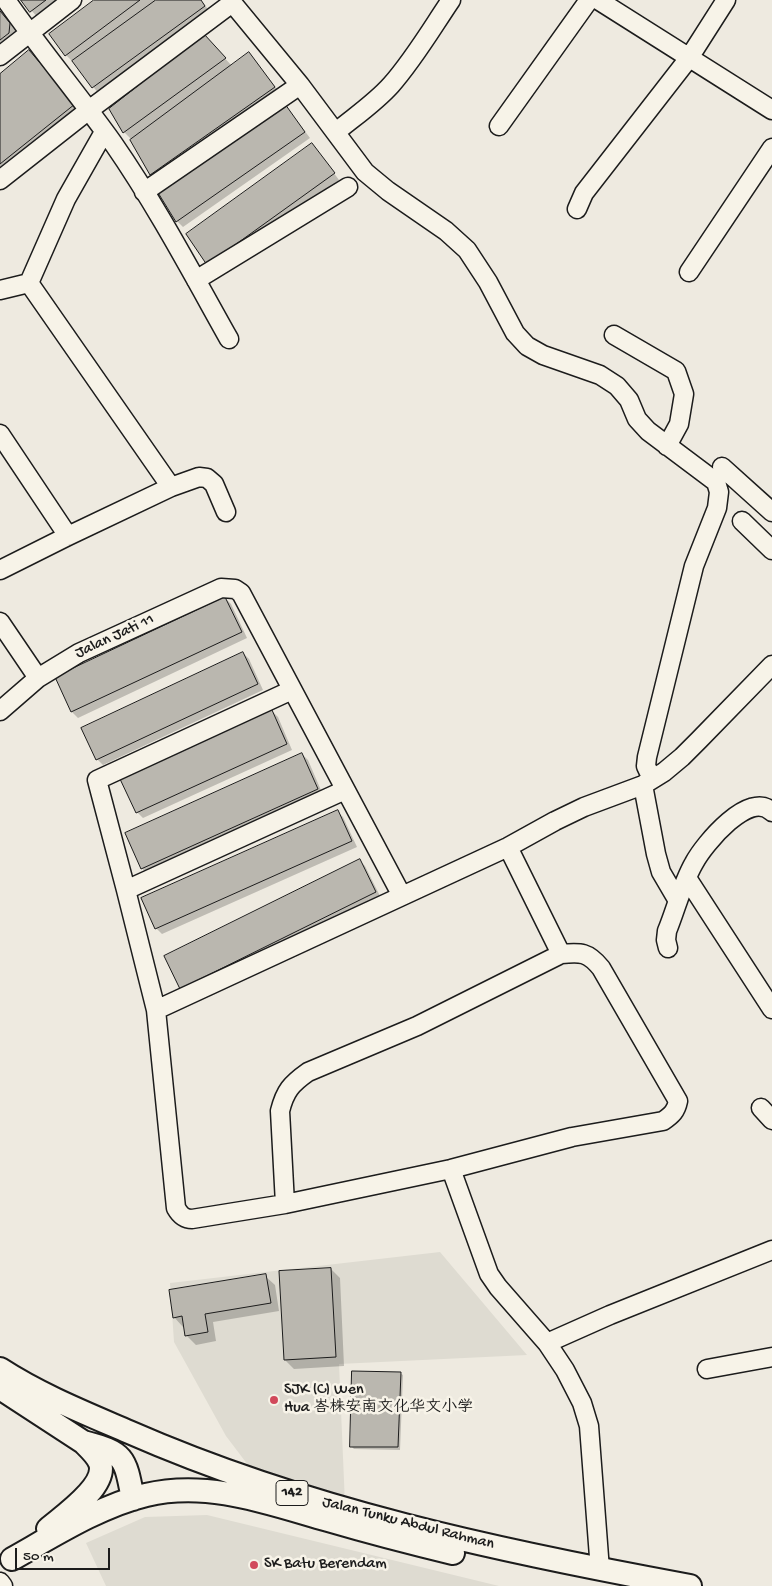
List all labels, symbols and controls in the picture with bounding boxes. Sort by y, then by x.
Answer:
street label: Jalan Jati 11 [72,610,158,664]
place label: SJK (C) Wen Hua 峇株安南文化华文小学 [284,1381,473,1419]
marker: SJK (C) Wen Hua 峇株安南文化华文小学 [268,1394,280,1406]
road number: 142 [276,1480,308,1506]
street label: Jalan Tunku Abdul Rahman [320,1493,496,1555]
scale bar [18,1538,112,1570]
text: 50 m [23,1548,54,1566]
place label: SK Batu Berendam [264,1555,386,1575]
marker: SK Batu Berendam [248,1559,260,1571]

